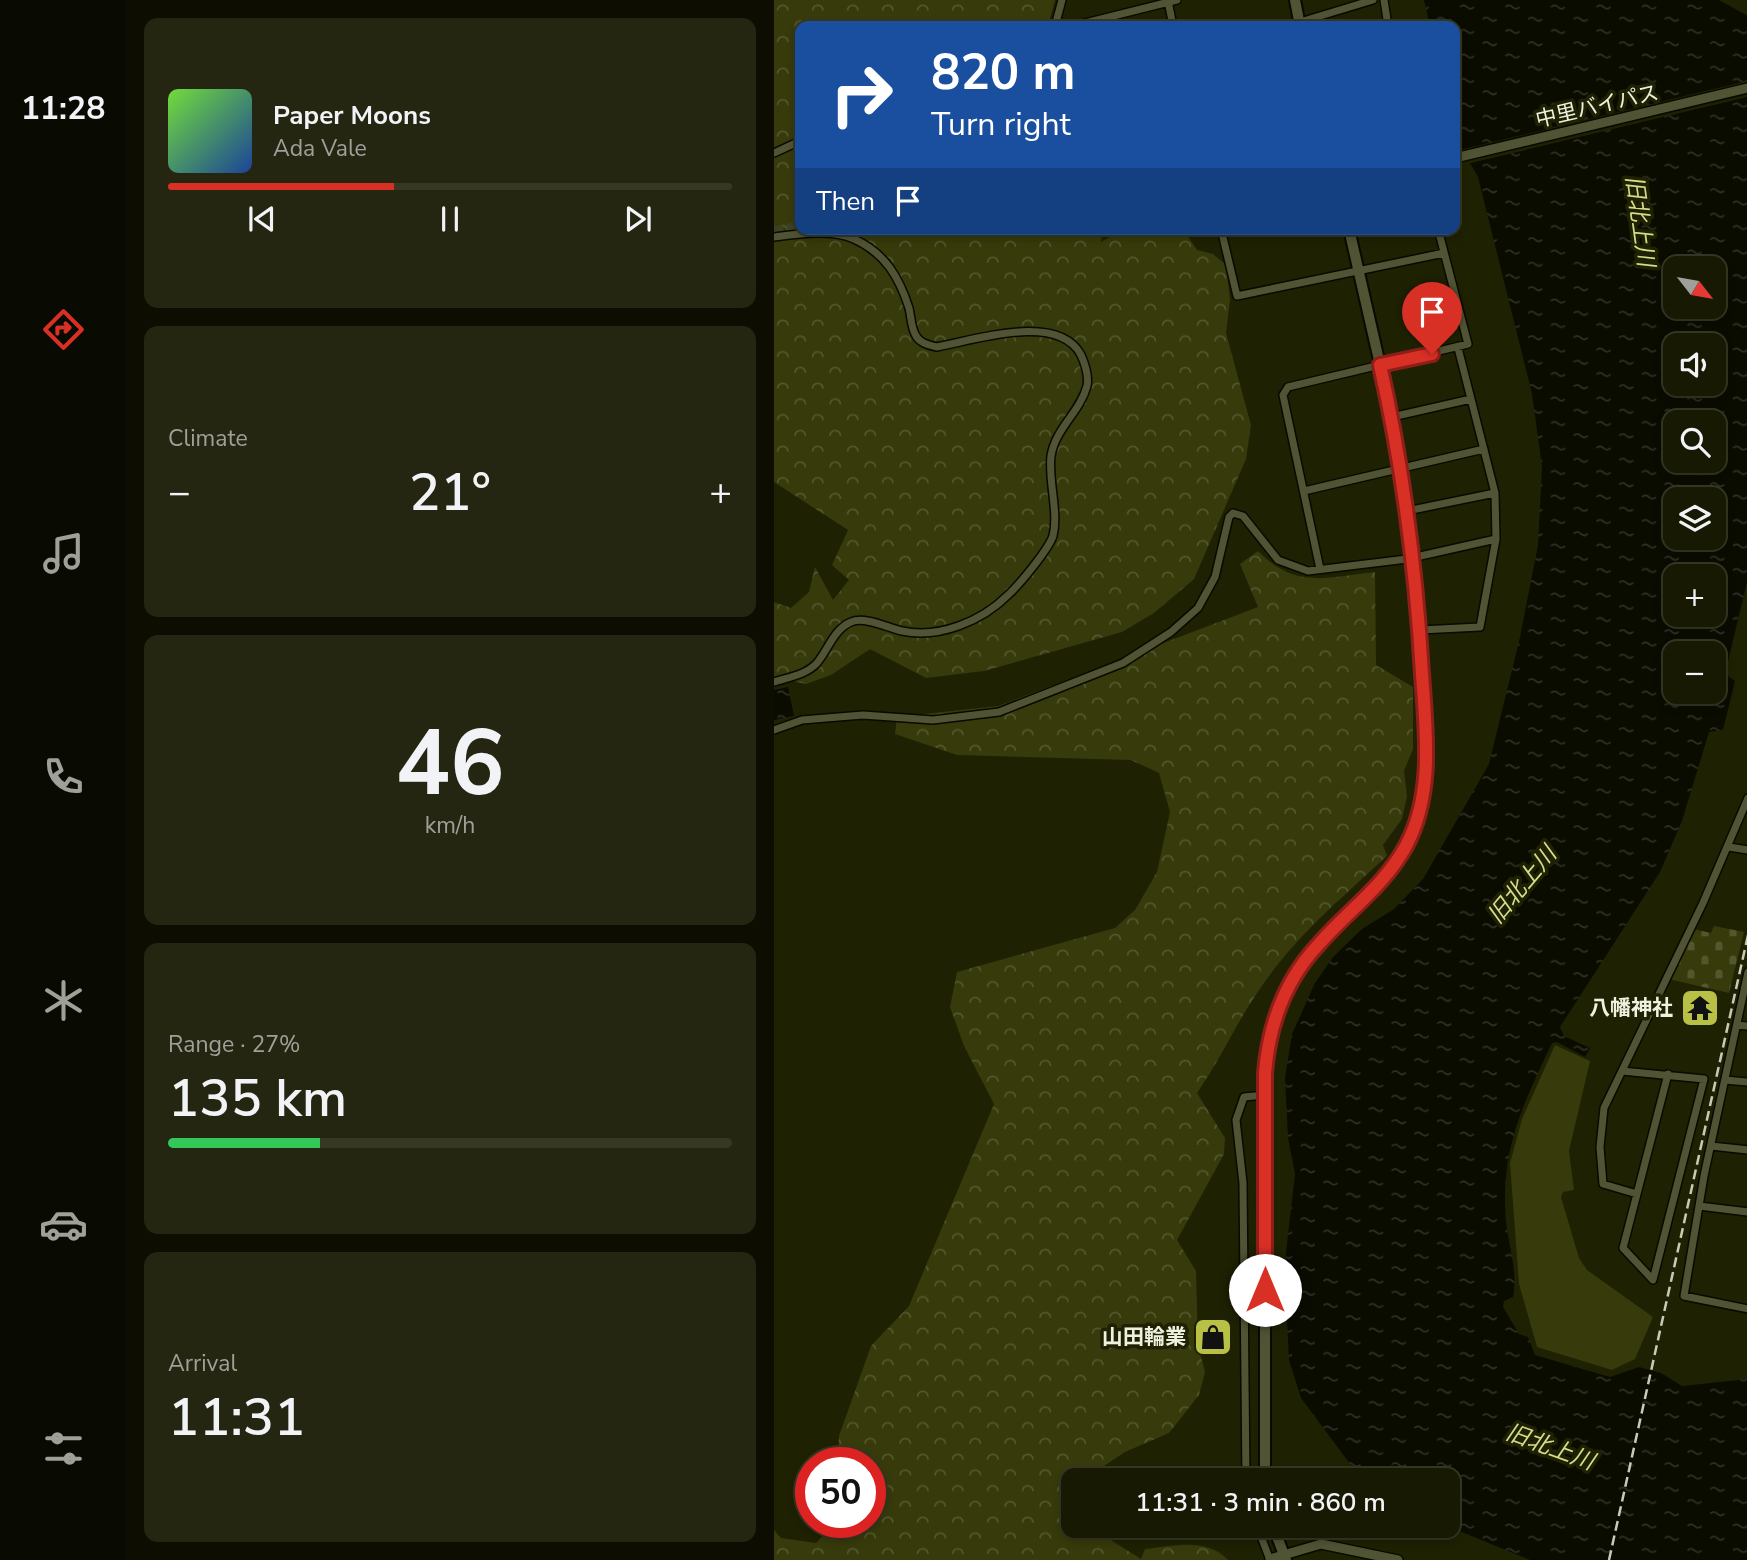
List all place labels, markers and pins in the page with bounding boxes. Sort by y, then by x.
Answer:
pin [1402,282,1462,354]
temple icon: 八幡神社 [1679,987,1721,1029]
place label: 八幡神社 [1589,994,1673,1022]
shop icon: 山田輪業 [1192,1316,1234,1358]
place label: 山田輪業 [1102,1323,1186,1351]

